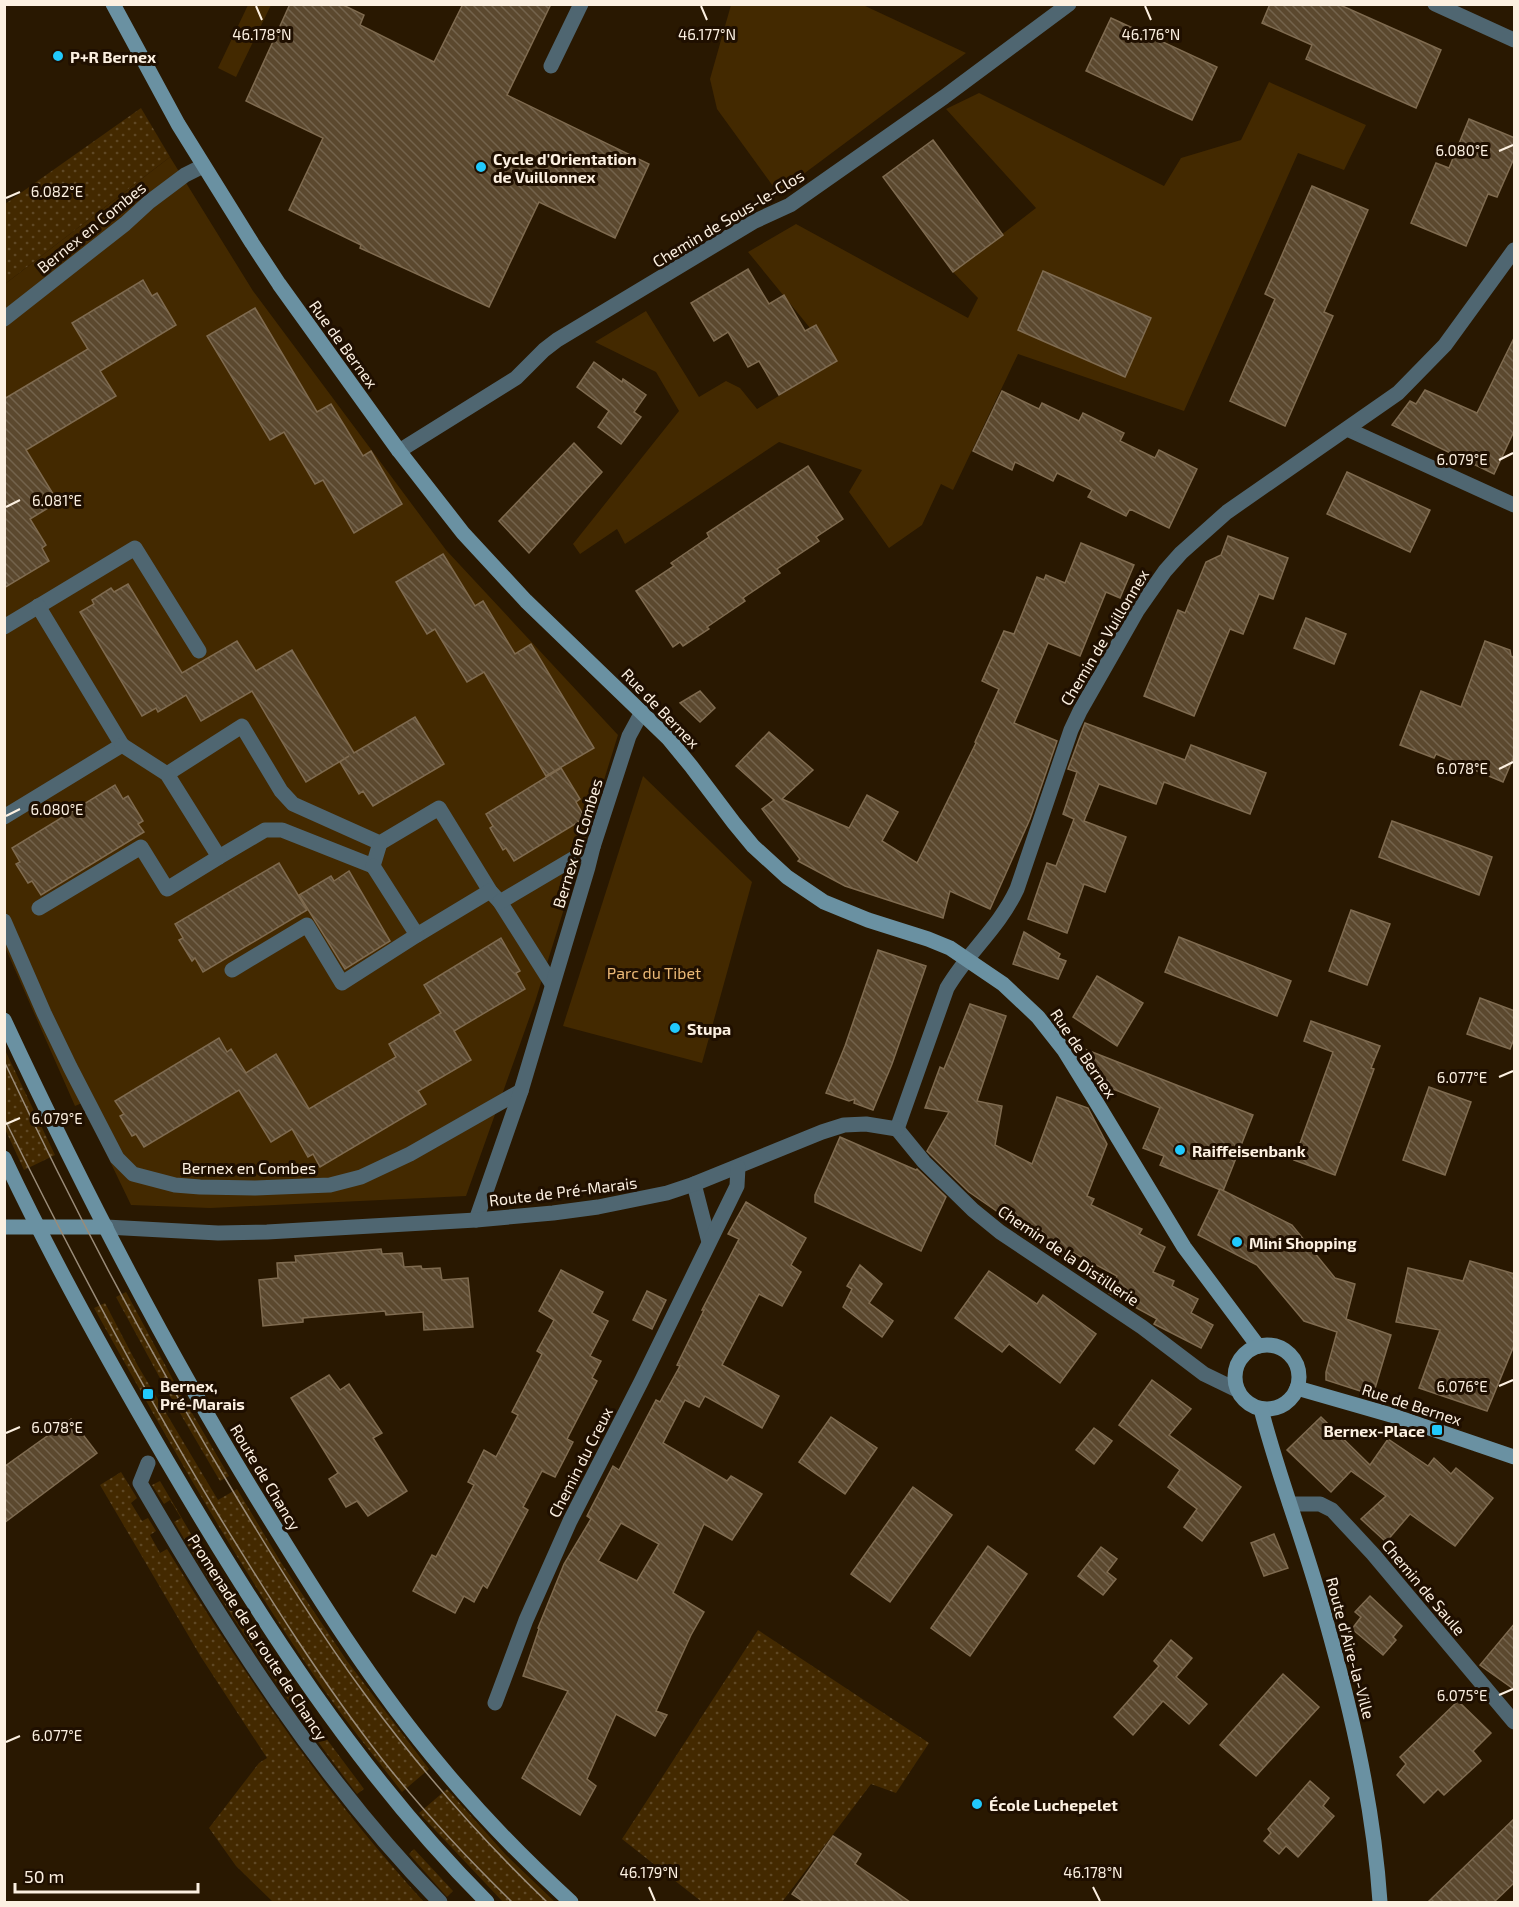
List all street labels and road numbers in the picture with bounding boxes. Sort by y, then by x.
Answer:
street label: Chemin de Sous-le-Clos [649,165,807,271]
street label: Bernex en Combes [33,177,149,277]
street label: Rue de Bernex [306,296,383,392]
street label: Chemin de Vuillonnex [1056,565,1152,709]
street label: Rue de Bernex [618,664,704,752]
street label: Bernex en Combes [548,776,606,910]
street label: Rue de Bernex [1047,1005,1121,1102]
street label: Bernex en Combes [182,1158,316,1177]
street label: Route de Pré-Marais [488,1172,638,1210]
street label: Chemin de la Distillerie [995,1201,1143,1309]
street label: Rue de Bernex [1360,1379,1465,1429]
street label: Chemin du Creux [544,1403,616,1520]
street label: Route de Chancy [227,1421,305,1534]
street label: Promenade de la route de Chancy [184,1530,332,1744]
street label: Chemin de Saule [1378,1535,1470,1639]
street label: Route d'Aire-la-Ville [1323,1575,1379,1721]

